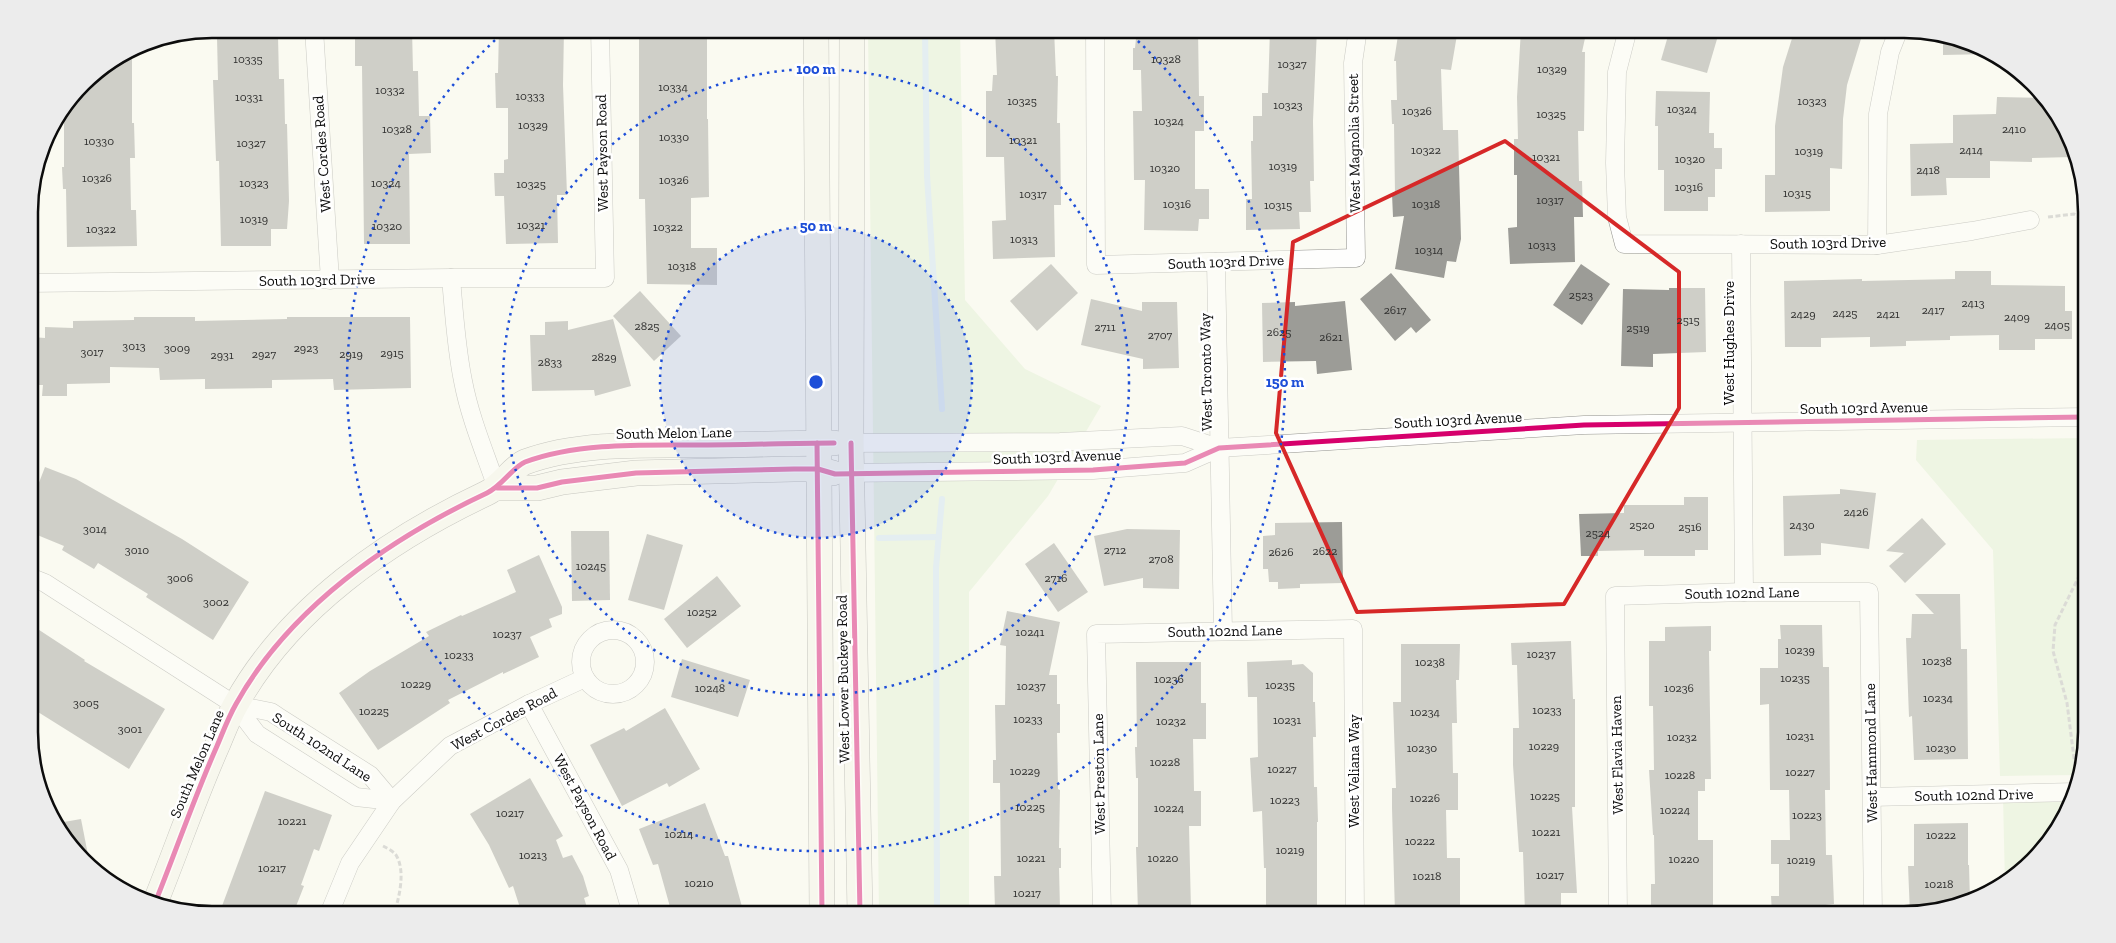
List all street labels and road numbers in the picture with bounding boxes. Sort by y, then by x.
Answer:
street label: West Magnolia Street [1344,73,1364,213]
street label: West Payson Road [592,93,612,212]
street label: West Cordes Road [309,94,335,213]
street label: South 103rd Drive [1770,233,1886,253]
street label: South 103rd Drive [1168,251,1284,273]
street label: South 103rd Drive [259,270,375,290]
street label: West Hughes Drive [1720,281,1738,405]
street label: West Toronto Way [1196,312,1216,431]
street label: South 103rd Avenue [1800,398,1928,418]
street label: South 103rd Avenue [1394,408,1522,432]
street label: South Melon Lane [616,423,732,443]
street label: South 103rd Avenue [993,446,1121,468]
street label: South 102nd Lane [1684,583,1800,603]
street label: West Lower Buckeye Road [833,594,853,763]
street label: South 102nd Lane [1167,621,1283,641]
street label: West Cordes Road [448,683,561,754]
street label: West Hammond Lane [1861,683,1881,823]
street label: West Flavia Haven [1607,695,1627,815]
street label: South Melon Lane [166,707,228,821]
street label: South 102nd Lane [269,708,375,786]
street label: West Preston Lane [1089,713,1109,835]
street label: West Veliana Way [1345,714,1363,828]
street label: West Payson Road [550,751,621,864]
street label: South 102nd Drive [1914,785,2034,805]

